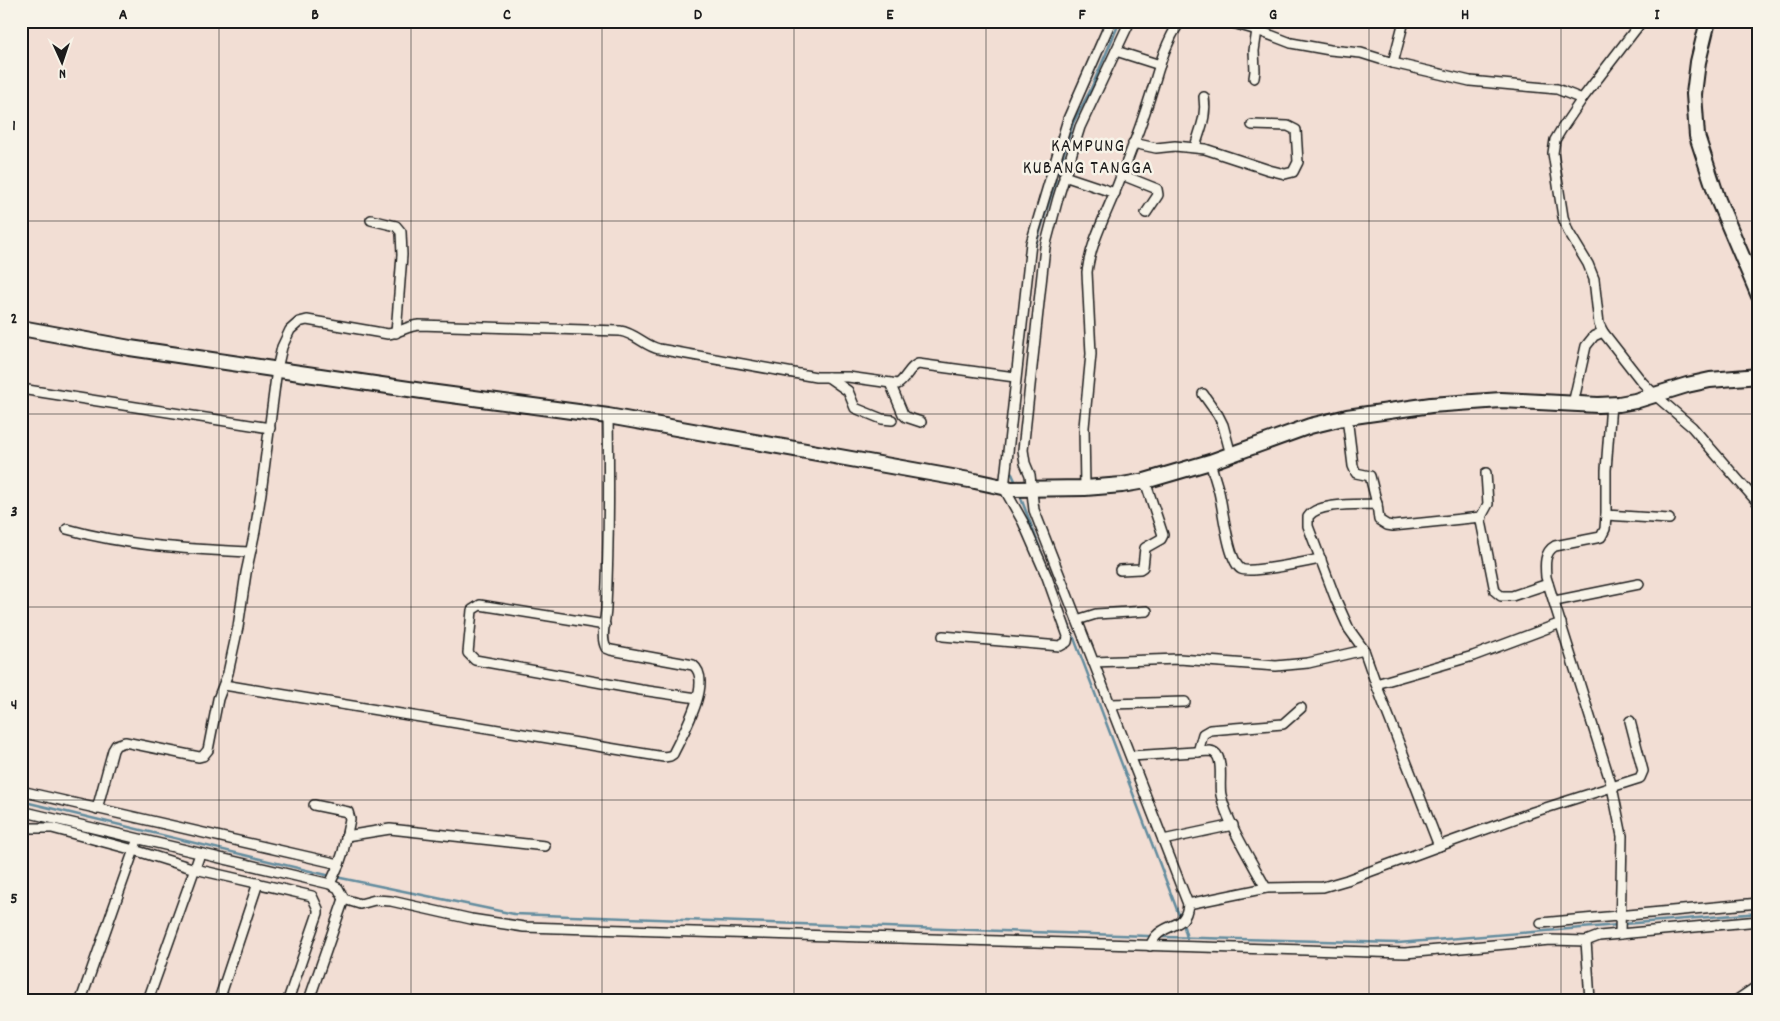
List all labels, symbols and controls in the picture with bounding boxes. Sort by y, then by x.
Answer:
text: A [119,4,128,27]
text: B [311,4,319,27]
text: C [503,4,511,27]
text: D [694,4,703,27]
text: E [886,4,894,27]
text: F [1078,4,1086,27]
text: G [1269,4,1277,27]
text: H [1461,4,1469,27]
text: I [1655,4,1661,27]
north arrow [38,38,88,88]
text: N [59,63,67,83]
text: 1 [12,115,16,138]
district label: KAMPUNG KUBANG TANGGA [1023,134,1153,183]
text: 2 [11,308,18,331]
text: 3 [10,501,18,524]
text: 4 [11,694,17,717]
text: 5 [10,888,18,911]

